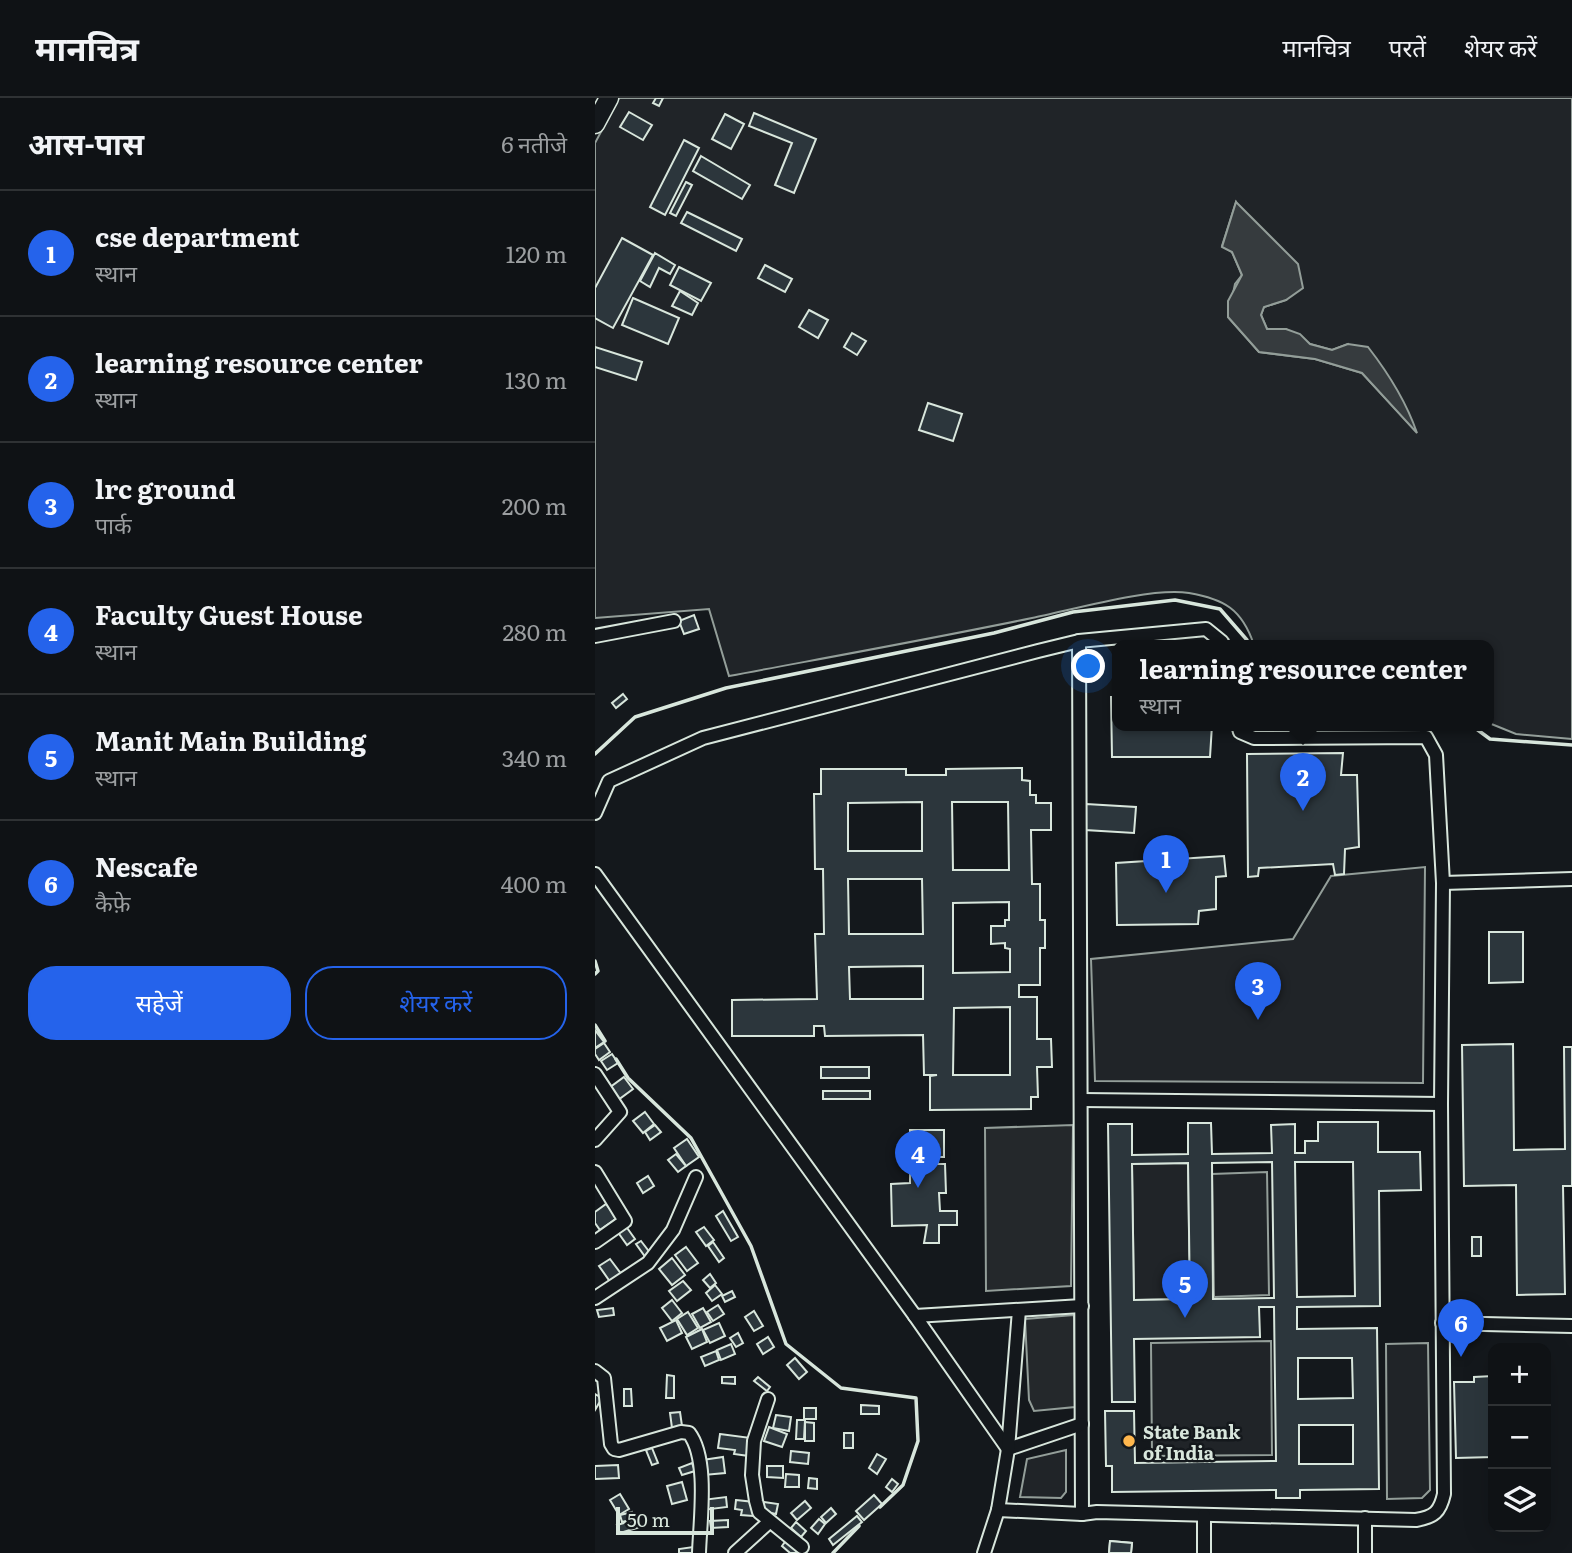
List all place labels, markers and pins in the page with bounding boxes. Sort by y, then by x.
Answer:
pin: 2 [1280,753,1326,811]
pin: 1 [1143,835,1189,893]
pin: 3 [1235,962,1281,1020]
pin: 4 [895,1130,941,1188]
pin: 5 [1162,1260,1208,1318]
pin: 6 [1438,1299,1484,1357]
place label: State Bank of India [1143,1418,1241,1466]
marker: State Bank of India [1121,1433,1137,1449]

